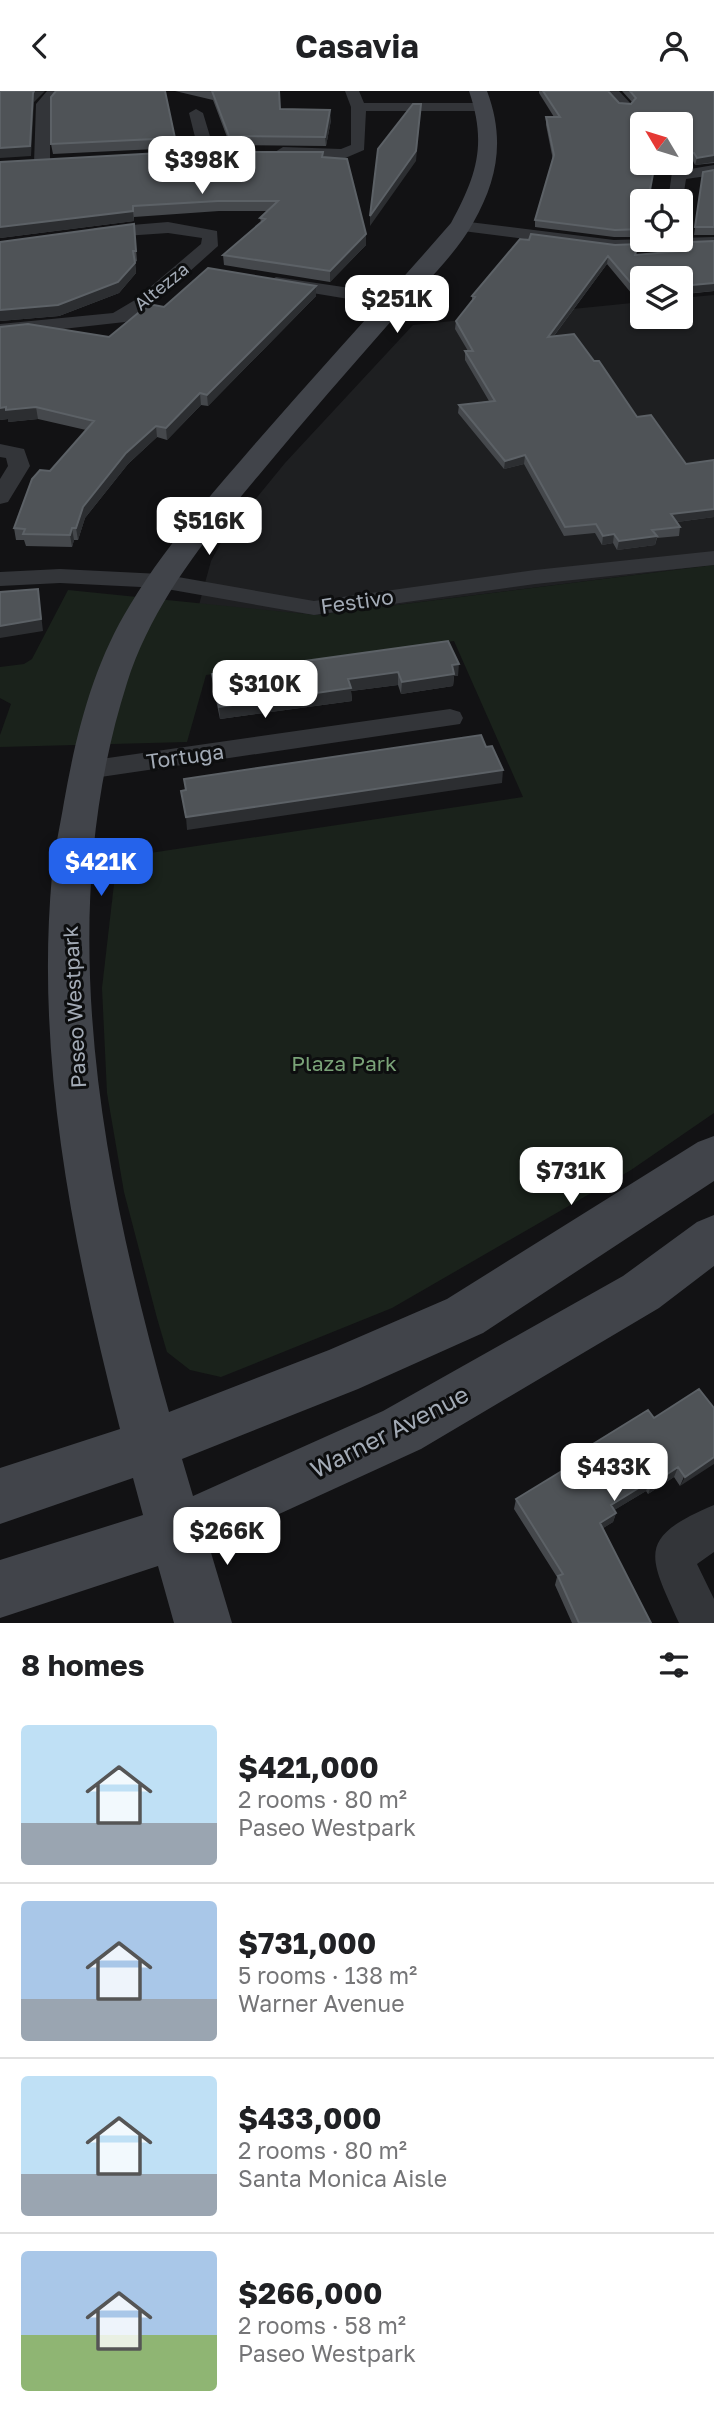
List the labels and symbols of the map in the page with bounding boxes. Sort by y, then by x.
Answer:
north arrow [630,112,693,175]
pin: $398K [153,137,251,196]
street label: Altezza [129,257,193,315]
pin: $251K [348,275,446,335]
pin: $516K [160,497,258,557]
street label: Festivo [319,583,395,619]
pin: $310K [216,661,314,720]
street label: Tortuga [144,738,226,774]
pin: $421K [52,839,150,898]
street label: Paseo Westpark [57,925,91,1089]
park label: Plaza Park [291,1050,397,1076]
pin: $731K [522,1147,620,1207]
street label: Warner Avenue [305,1379,473,1483]
pin: $433K [565,1443,663,1503]
pin: $266K [178,1507,276,1567]

